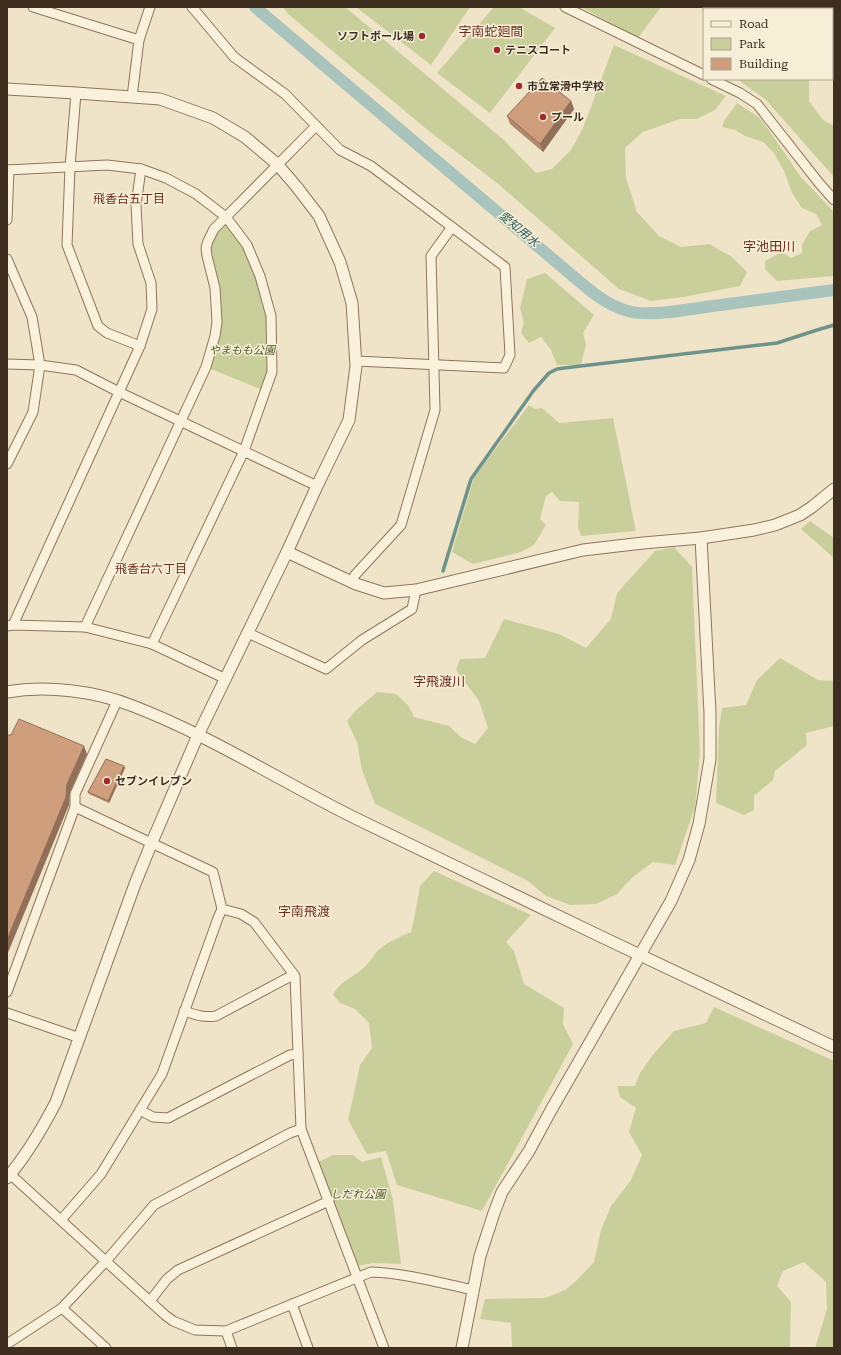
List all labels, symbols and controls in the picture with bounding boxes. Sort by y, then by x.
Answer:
legend [703,8,833,80]
text: Road [739,17,769,31]
district label: 字南蛇廻間 [458,24,524,39]
place label: ソフトボール場 [337,30,414,43]
marker: ソフトボール場 [417,31,427,41]
text: Park [739,37,766,51]
place label: テニスコート [505,44,571,57]
marker: テニスコート [492,45,502,55]
text: Building [739,57,788,71]
place label: 市立常滑中学校 [527,80,604,93]
marker: 市立常滑中学校 [514,81,524,91]
place label: プール [551,111,584,124]
marker: プール [538,112,548,122]
district label: 飛香台五丁目 [93,192,165,206]
water label: 愛知用水 [496,208,543,251]
district label: 字池田川 [743,239,795,254]
park label: やまもも公園 [209,344,277,357]
district label: 飛香台六丁目 [115,562,187,576]
district label: 字飛渡川 [413,674,465,689]
place label: セブンイレブン [115,775,192,788]
marker: セブンイレブン [102,776,112,786]
district label: 字南飛渡 [278,904,330,919]
park label: しだれ公園 [331,1188,387,1201]

